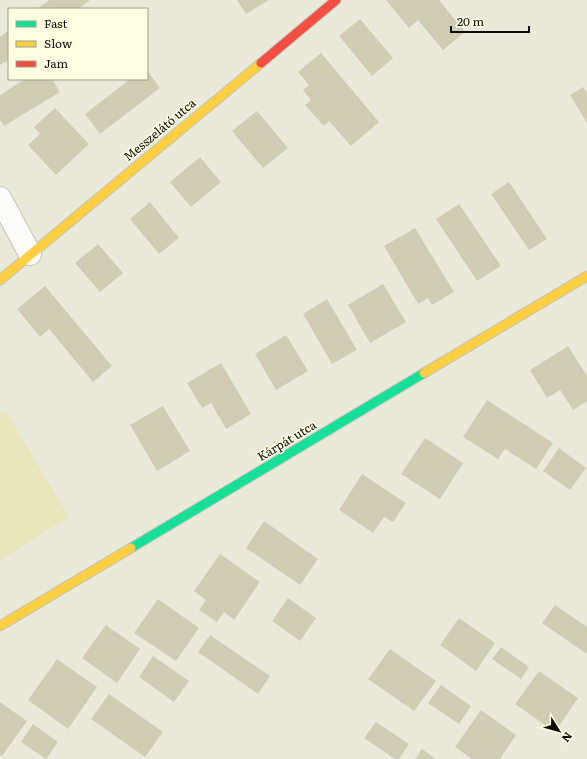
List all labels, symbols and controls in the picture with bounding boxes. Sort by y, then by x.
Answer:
legend [8,8,148,80]
scale bar [451,8,529,34]
text: 20 m [457,12,484,30]
text: Fast [44,14,68,32]
text: Slow [44,34,73,52]
text: Jam [44,54,69,72]
street label: Messzelátó utca [119,93,200,165]
street label: Kárpát utca [253,415,320,465]
north arrow [539,711,579,751]
text: N [559,729,577,746]

